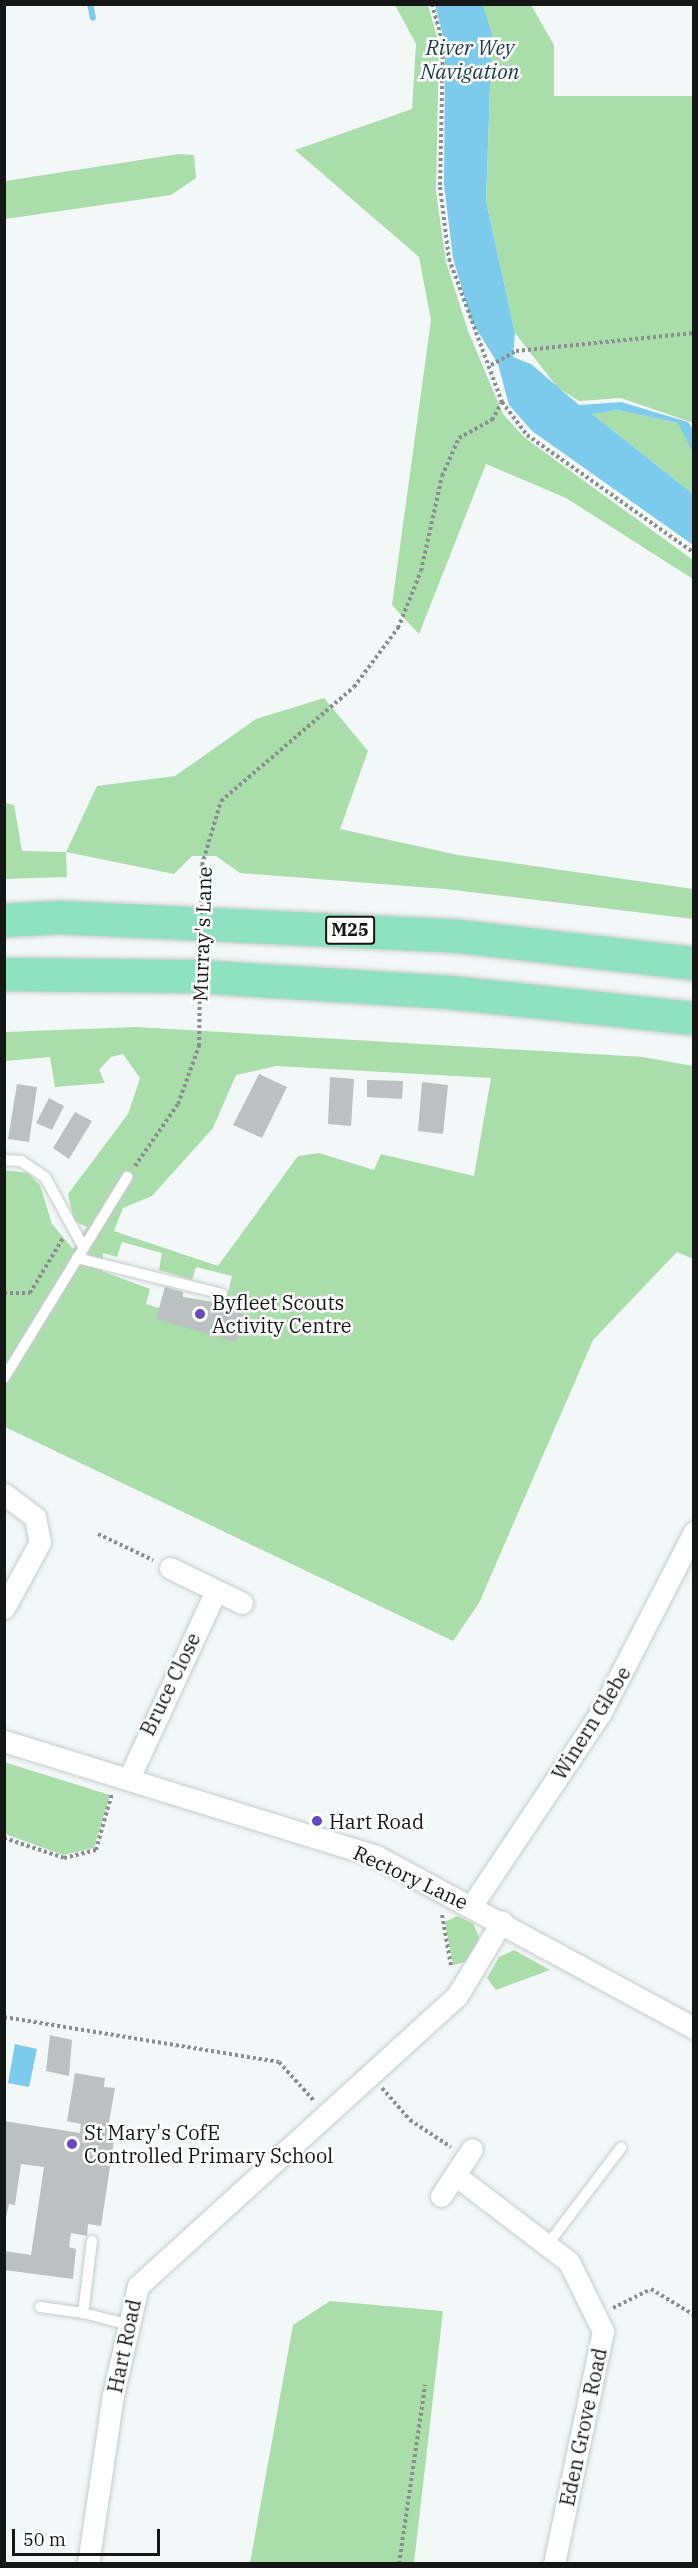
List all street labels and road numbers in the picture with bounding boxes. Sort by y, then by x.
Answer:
street label: Murray's Lane [188,866,216,1002]
road number: M25 [324,915,376,945]
street label: Bruce Close [135,1629,205,1739]
street label: Winern Glebe [547,1662,635,1784]
street label: Rectory Lane [350,1840,472,1914]
street label: Hart Road [102,2297,146,2395]
street label: Eden Grove Road [555,2346,611,2508]

